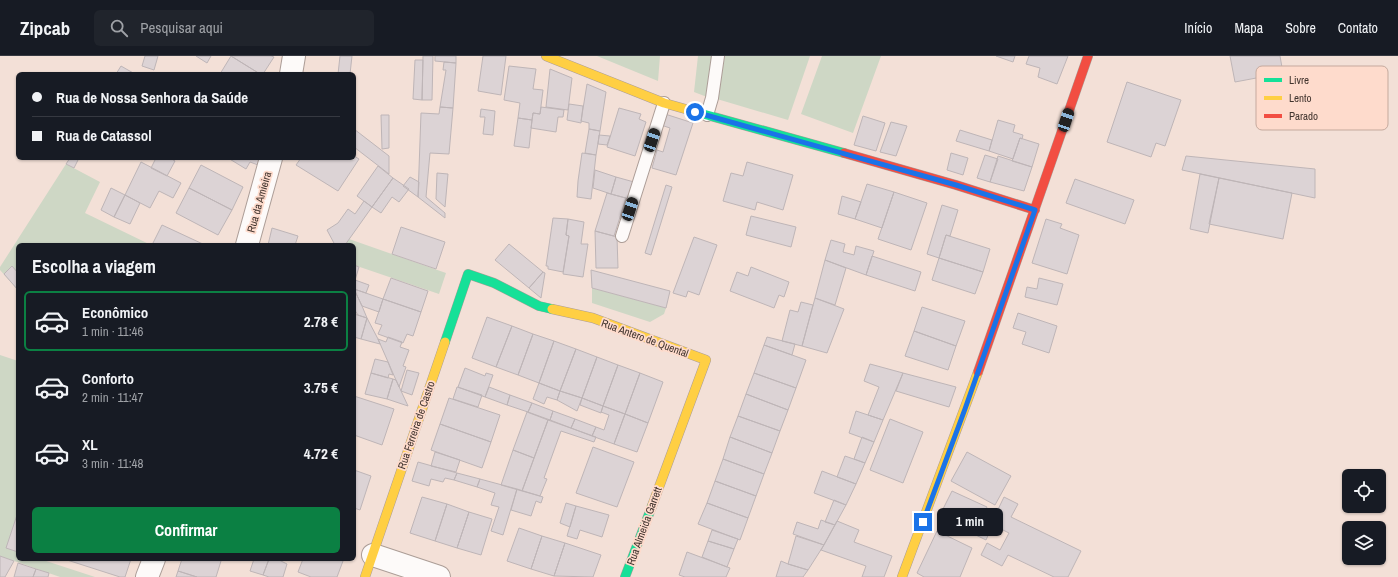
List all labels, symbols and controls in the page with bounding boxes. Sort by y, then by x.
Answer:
search box [94,10,374,46]
text: Zipcab [20,15,70,41]
icon: search [108,17,130,39]
text: Pesquisar aqui [140,17,223,38]
text: Início [1184,19,1212,37]
text: Mapa [1234,19,1263,37]
text: Sobre [1285,19,1316,37]
text: Contato [1338,19,1378,37]
legend [1256,66,1388,130]
text: Livre [1289,73,1309,87]
text: Rua de Nossa Senhora da Saúde [56,87,248,108]
text: Lento [1289,91,1312,105]
route start [686,103,704,121]
car [1057,107,1075,133]
text: Parado [1289,109,1318,123]
text: Rua de Catassol [56,125,152,146]
car [643,127,661,153]
street label: Rua da Amieira [244,170,274,234]
car [621,196,639,222]
text: Escolha a viagem [32,254,156,279]
text: Econômico [82,302,148,323]
icon: car [34,303,70,339]
text: 2.78 € [304,311,338,332]
street label: Rua Antero de Quental [599,316,691,360]
text: 1 min · 11:46 [82,323,143,340]
text: Conforto [82,368,134,389]
icon: car [34,369,70,405]
text: 3.75 € [304,377,338,398]
street label: Rua Ferreira de Castro [394,379,438,471]
text: 2 min · 11:47 [82,389,143,406]
text: XL [82,434,98,455]
icon: car [34,435,70,471]
text: 4.72 € [304,443,338,464]
text: 3 min · 11:48 [82,455,143,472]
map controls [1342,469,1386,565]
button: locate [1342,469,1386,513]
street label: Rua Almeida Garrett [623,485,665,567]
button: Confirmar [32,507,340,553]
callout: 1 min [937,508,1003,536]
route end [914,513,932,531]
text: 1 min [956,513,984,530]
button: layers [1342,521,1386,565]

